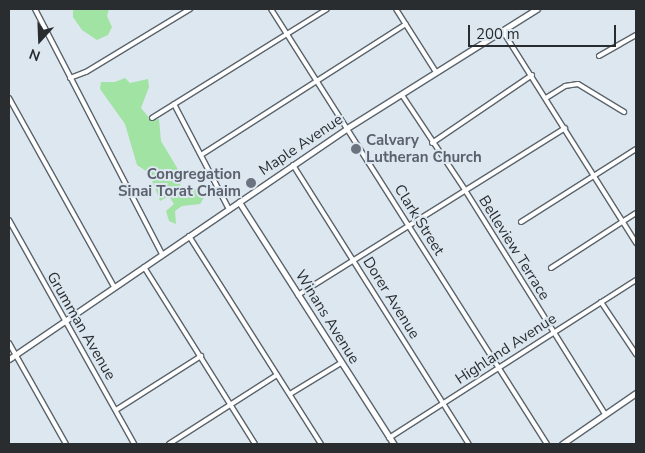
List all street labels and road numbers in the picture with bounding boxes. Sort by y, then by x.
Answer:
street label: Maple Avenue [256,110,346,180]
street label: Clark Street [390,181,448,259]
street label: Belleview Terrace [475,193,553,303]
street label: Dorer Avenue [359,254,423,342]
street label: Winans Avenue [291,267,363,367]
street label: Grumman Avenue [43,269,119,383]
street label: Highland Avenue [452,310,560,388]

